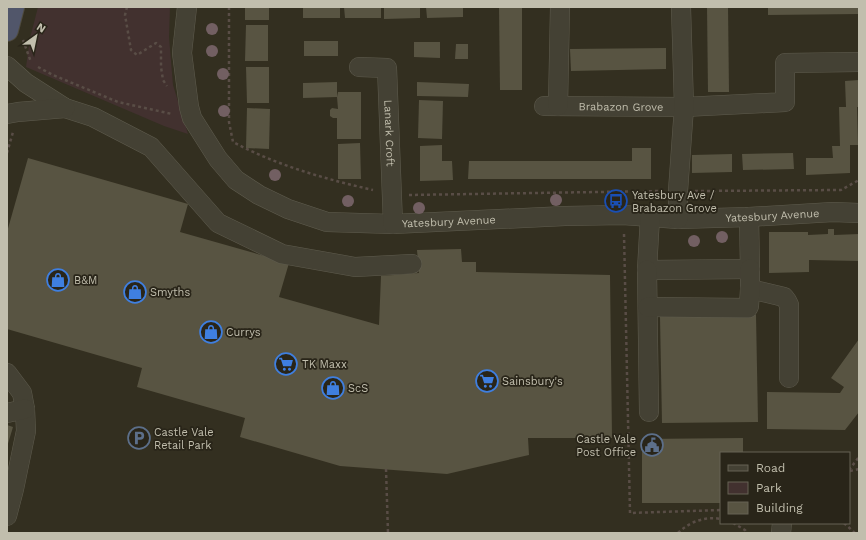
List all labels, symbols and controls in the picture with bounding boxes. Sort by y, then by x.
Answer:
north arrow [16,16,56,56]
text: N [34,20,48,36]
street label: Lanark Croft [382,99,397,167]
street label: Brabazon Grove [579,100,663,113]
bus stop icon: Yatesbury Ave / Brabazon Grove [603,188,629,214]
place label: Yatesbury Ave / Brabazon Grove [632,189,717,215]
street label: Yatesbury Avenue [725,206,820,224]
street label: Yatesbury Avenue [402,213,496,230]
shop icon: B&M [45,267,71,293]
place label: B&M [74,274,97,287]
shop icon: Smyths [122,279,148,305]
place label: Smyths [150,286,190,299]
shop icon: Currys [198,319,224,345]
place label: Currys [226,326,261,339]
supermarket icon: TK Maxx [273,351,299,377]
place label: TK Maxx [302,358,347,371]
supermarket icon: Sainsbury's [474,368,500,394]
shop icon: ScS [320,375,346,401]
place label: Sainsbury's [502,375,563,388]
place label: ScS [348,382,368,395]
parking icon: Castle Vale Retail Park [126,425,152,451]
place label: Castle Vale Retail Park [154,426,214,452]
public building icon: Castle Vale Post Office [639,432,665,458]
place label: Castle Vale Post Office [576,433,636,459]
legend [720,452,850,524]
text: Road [756,461,785,475]
text: Park [756,481,782,495]
text: Building [756,501,803,515]

